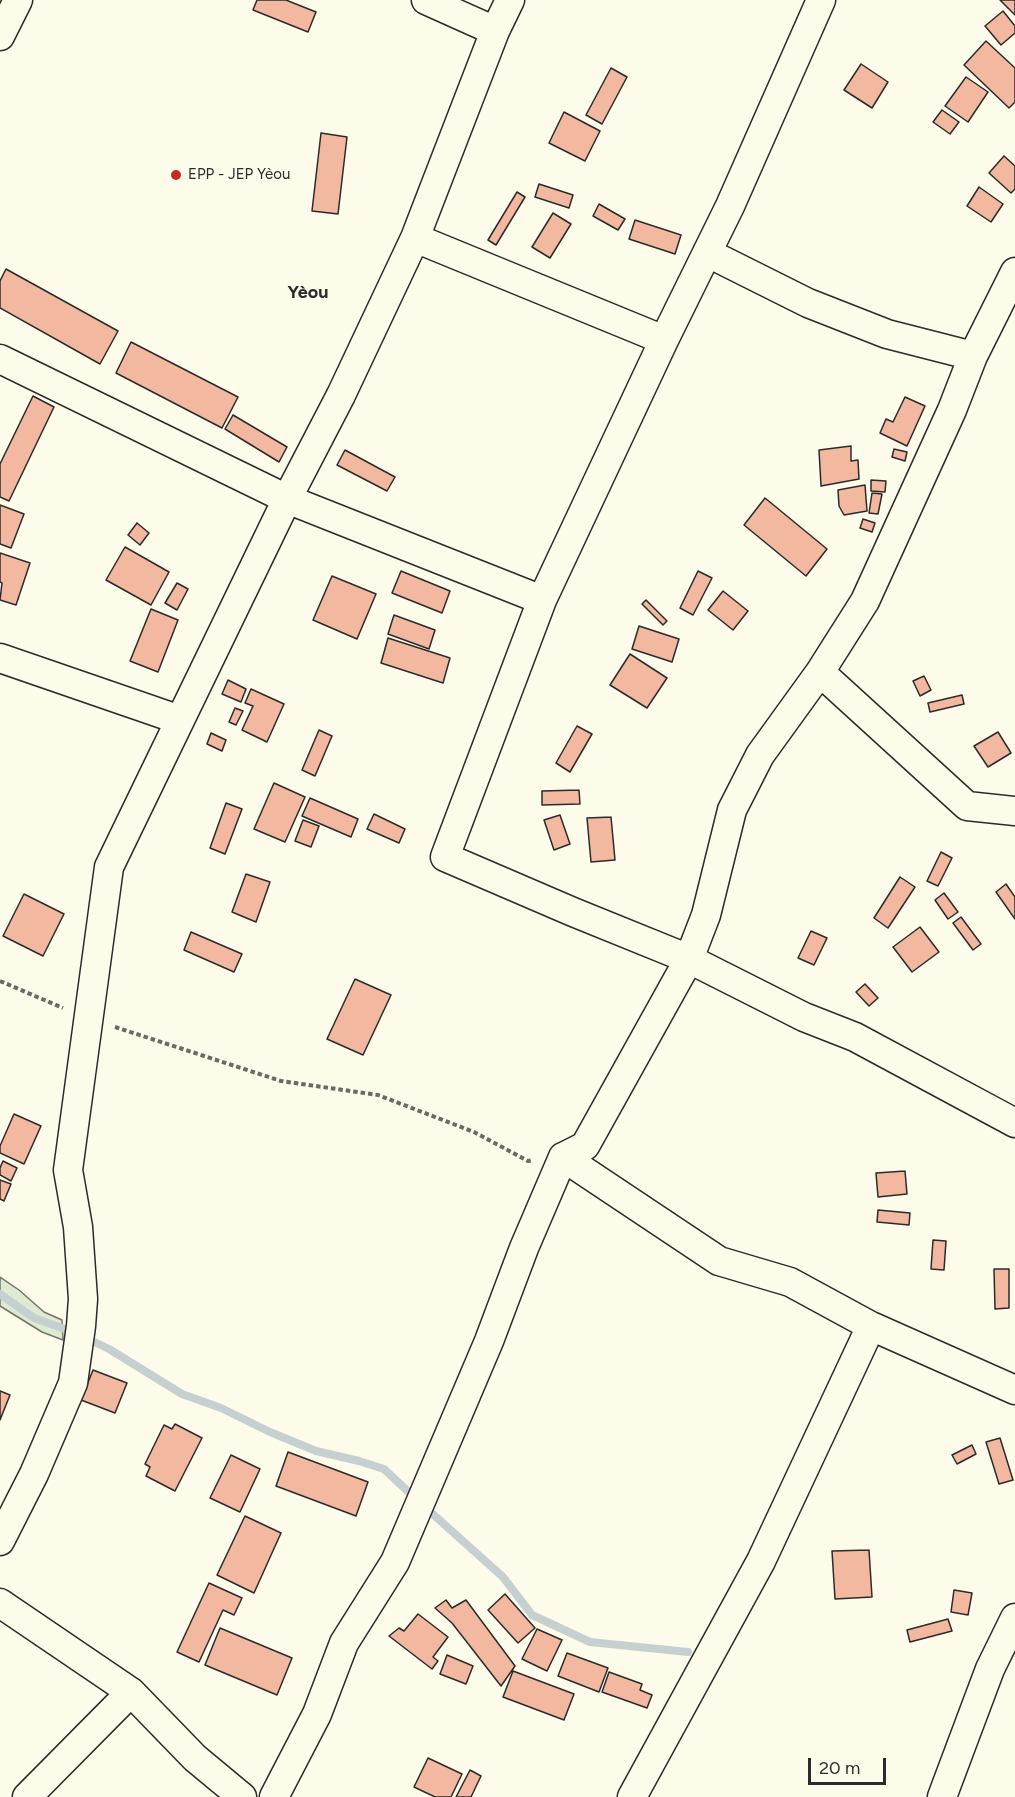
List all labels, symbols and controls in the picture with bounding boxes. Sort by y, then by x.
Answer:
place label: EPP - JEP Yèou [188,166,290,184]
marker: EPP - JEP Yèou [169,168,183,182]
district label: Yèou [288,282,328,304]
scale bar [811,1746,889,1784]
text: 20 m [819,1757,860,1779]

